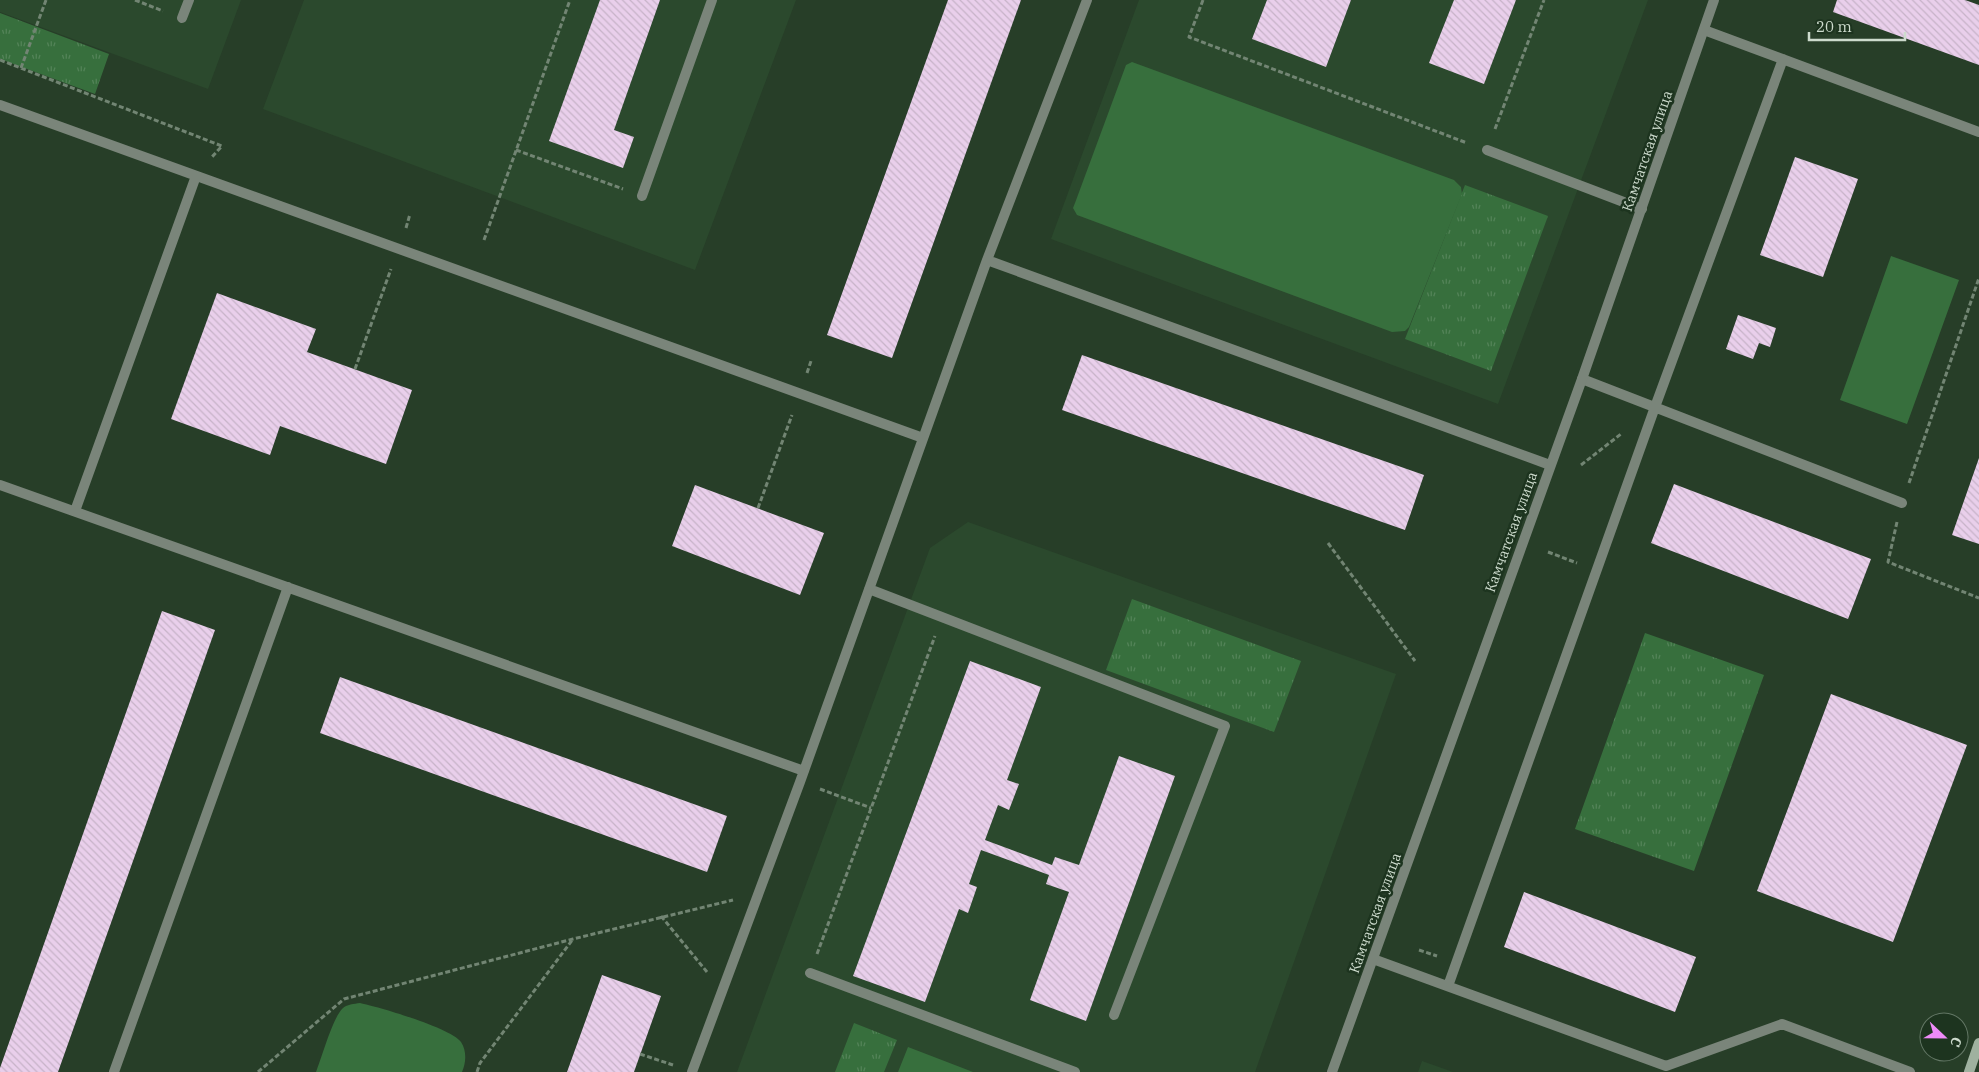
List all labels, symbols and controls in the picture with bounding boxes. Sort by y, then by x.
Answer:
scale bar [1809,10,1905,42]
text: 20 m [1816,17,1852,36]
street label: Камчатская улица [1618,88,1676,214]
street label: Камчатская улица [1481,469,1541,595]
street label: Камчатская улица [1345,850,1405,976]
north arrow [1919,1012,1969,1062]
text: С [1946,1034,1966,1050]

